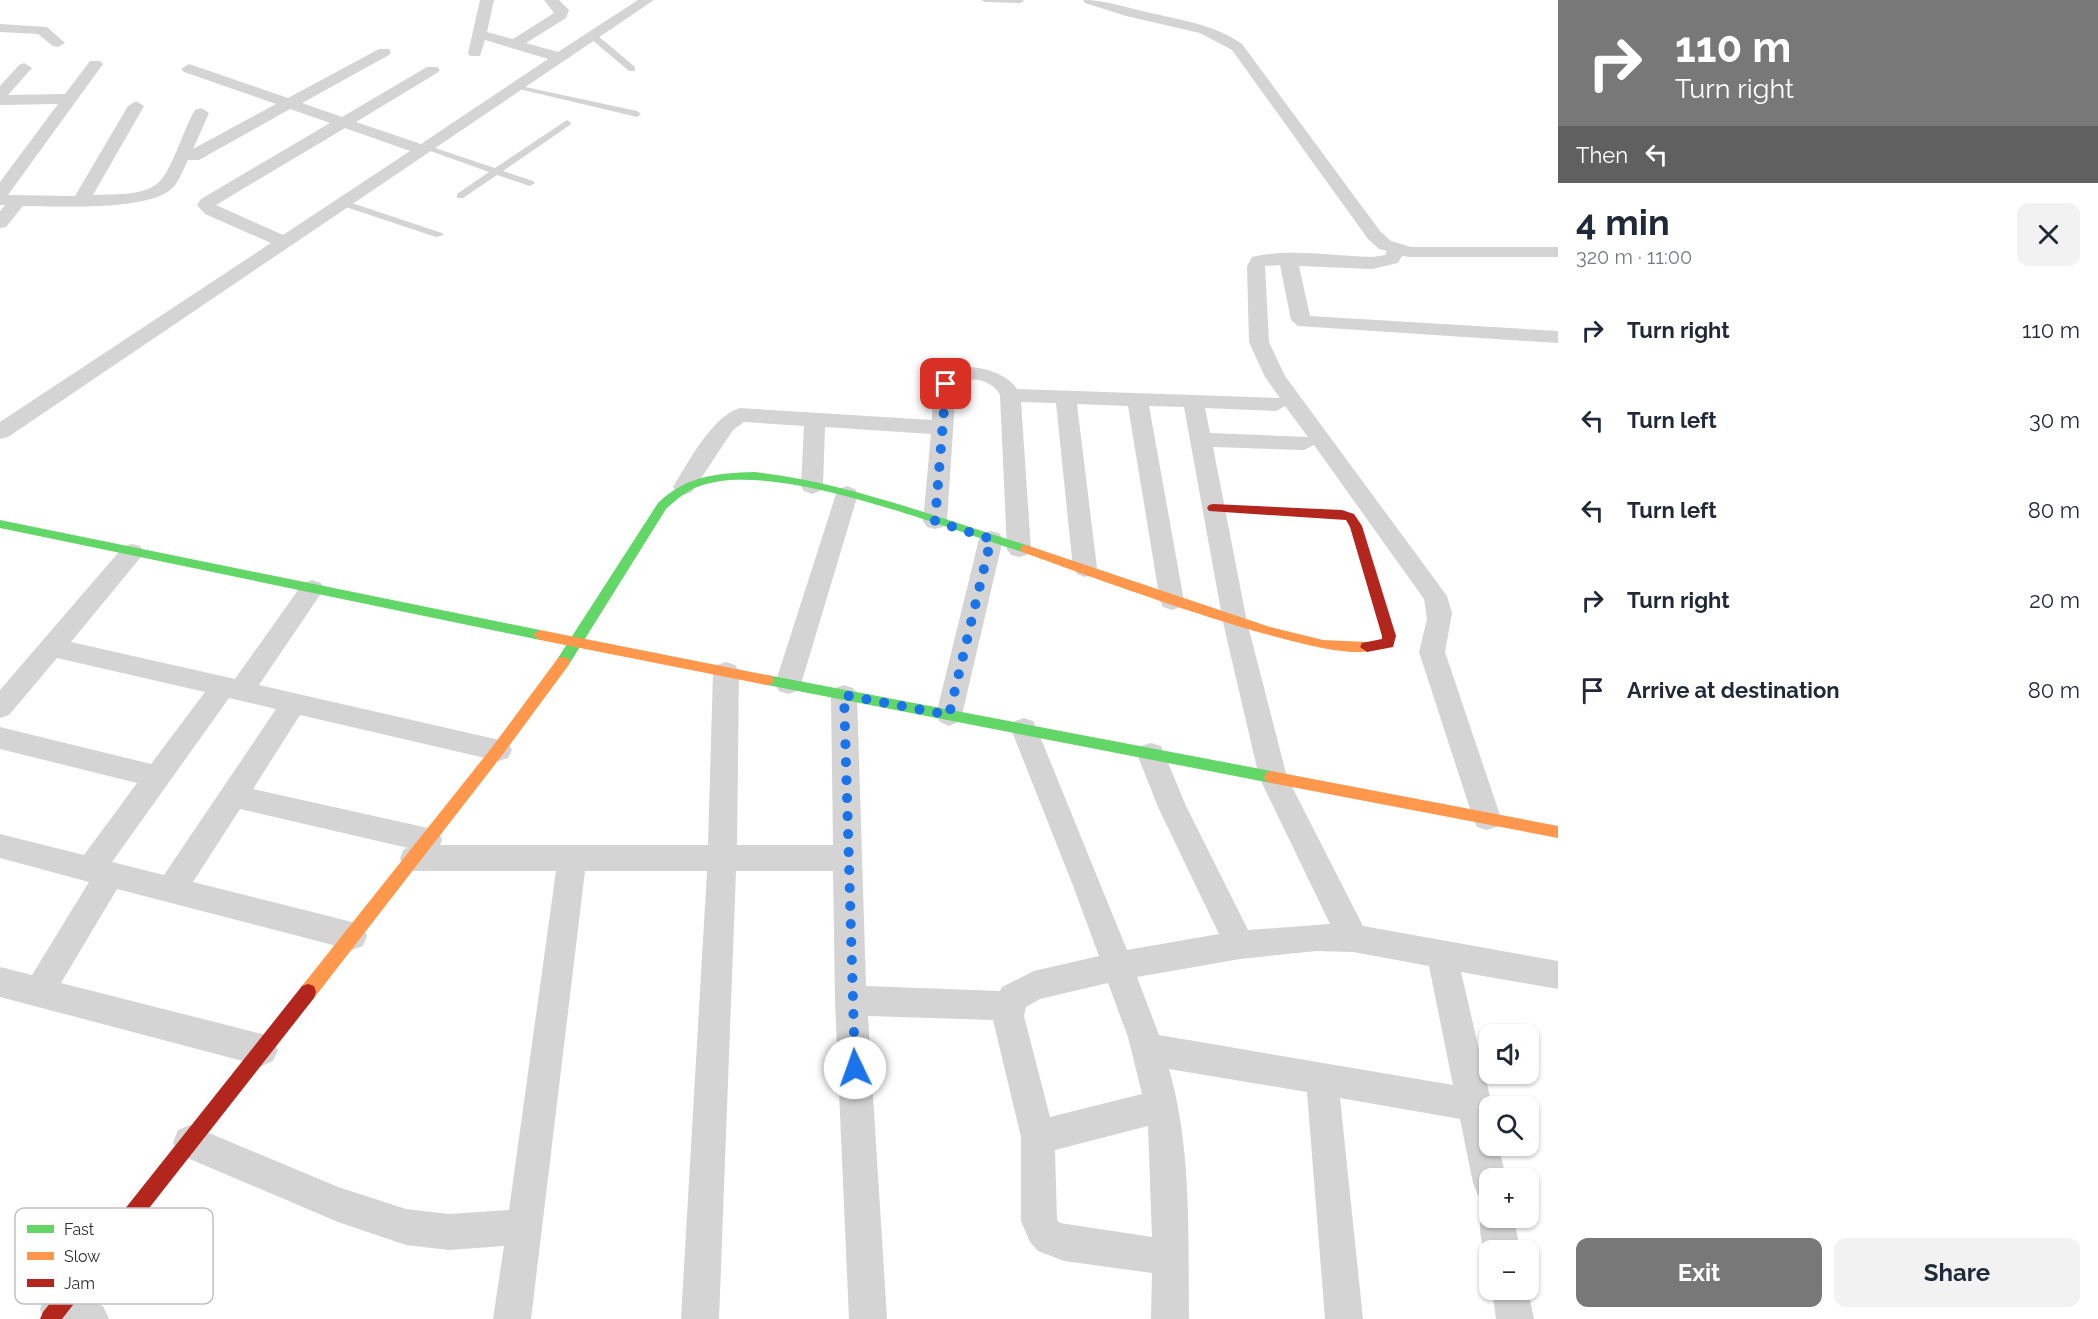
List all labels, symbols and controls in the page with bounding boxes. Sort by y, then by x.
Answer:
text: 110 m [1675,23,1791,72]
icon: right [1576,24,1654,102]
text: Turn right [1675,73,1794,104]
icon: left [1640,138,1673,171]
text: Then [1576,142,1628,168]
text: 4 min [1576,201,1670,243]
button: close [2017,203,2080,266]
text: 320 m · 11:00 [1576,245,1692,269]
icon: right [1576,314,1609,347]
text: Turn right [1627,317,1730,343]
text: 110 m [2022,317,2080,343]
pin [920,358,971,409]
icon: arrive [929,367,962,400]
icon: left [1576,404,1609,437]
text: Turn left [1627,407,1717,433]
text: 30 m [2029,407,2080,433]
icon: left [1576,494,1609,527]
text: Turn left [1627,497,1717,523]
text: 80 m [2028,497,2080,523]
icon: right [1576,584,1609,617]
text: Turn right [1627,587,1730,613]
text: 20 m [2029,587,2080,613]
icon: arrive [1576,674,1609,707]
text: Arrive at destination [1627,677,1840,703]
text: 80 m [2028,677,2080,703]
map controls [1479,1024,1539,1300]
button: sound [1479,1024,1539,1084]
position arrow [823,1036,887,1100]
button: search [1479,1096,1539,1156]
button: + [1479,1168,1539,1228]
legend [15,1208,213,1304]
text: Fast [64,1220,95,1239]
button: Exit [1576,1238,1822,1307]
button: Share [1834,1238,2080,1307]
button: − [1479,1240,1539,1300]
text: Slow [64,1247,100,1266]
text: Jam [64,1274,95,1293]

